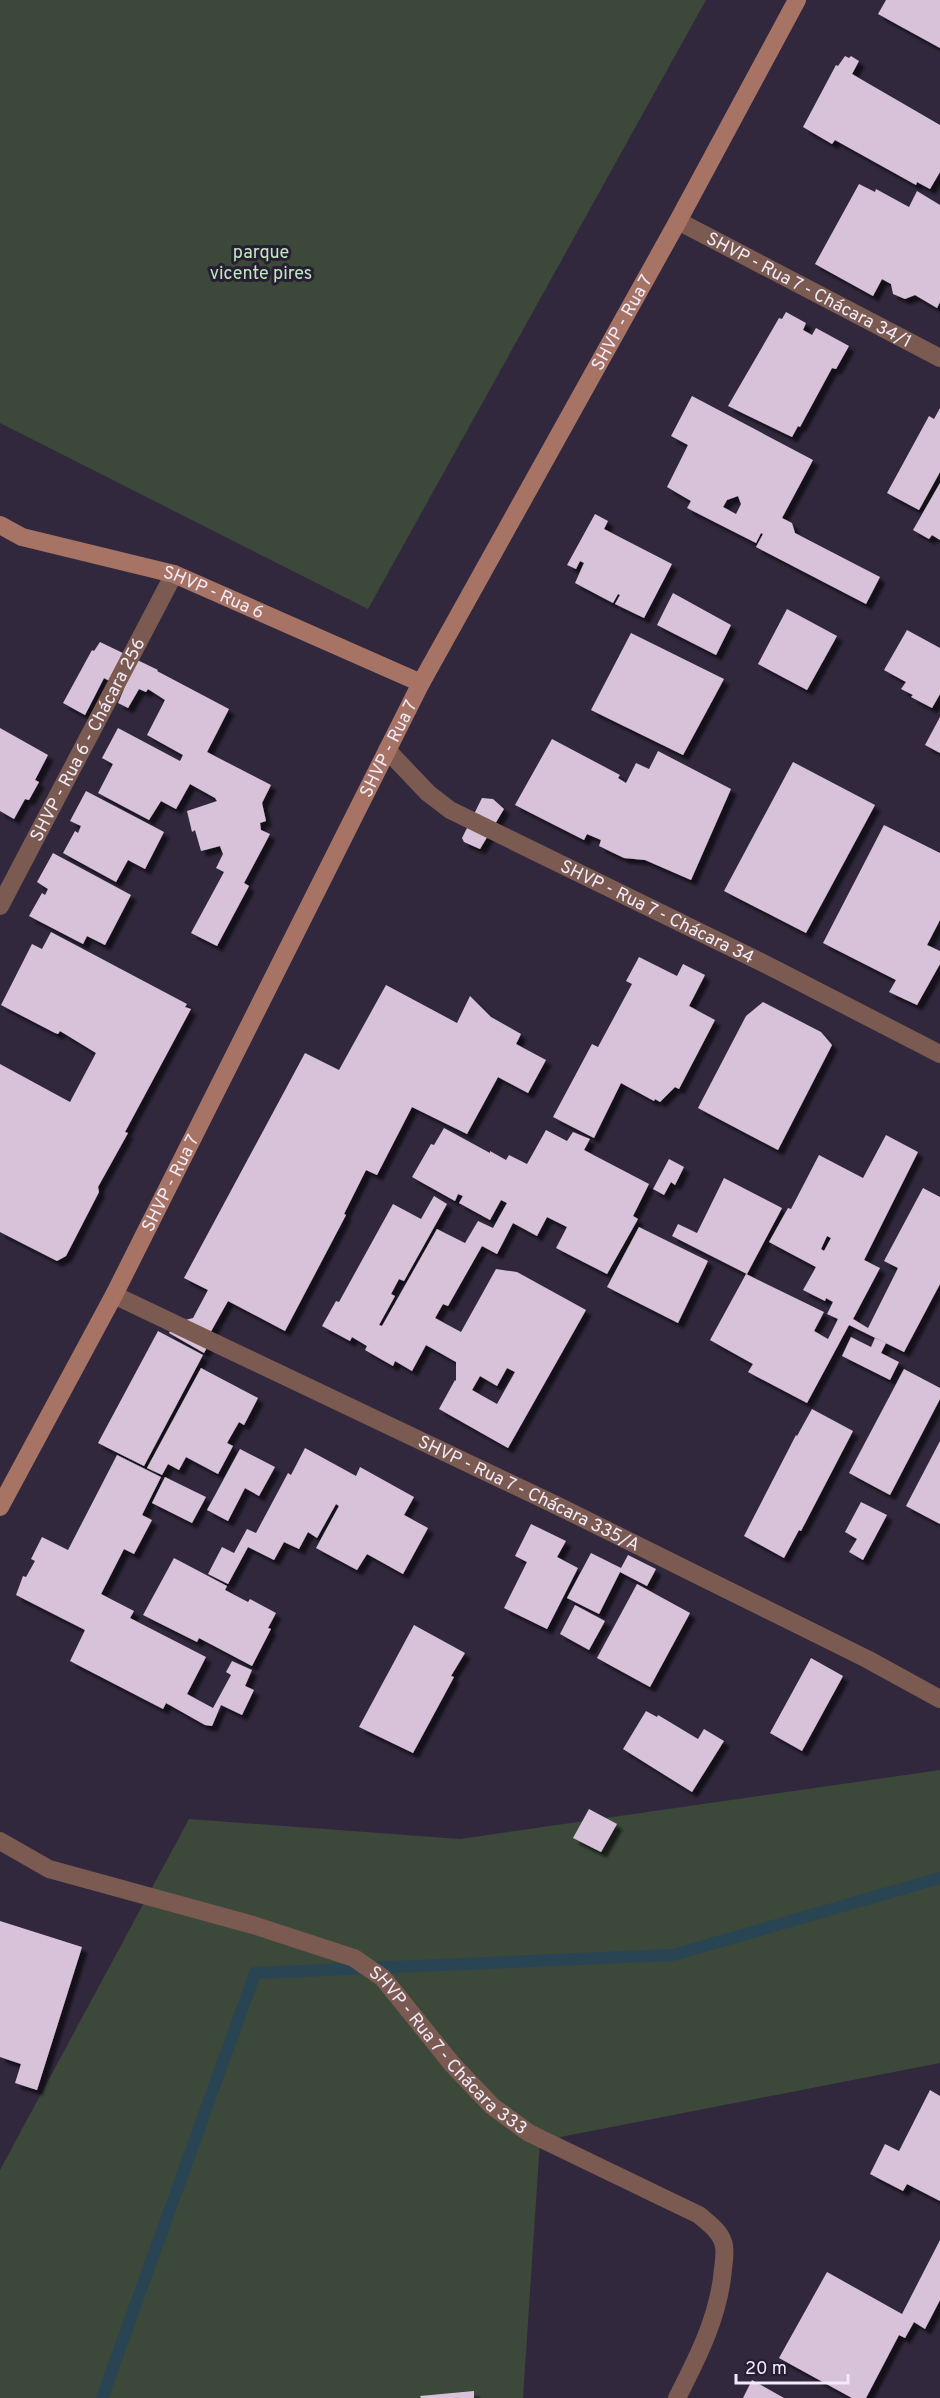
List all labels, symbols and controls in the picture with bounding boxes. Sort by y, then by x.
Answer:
street label: SHVP - Rua 7 - Chácara 34/1 [702,228,915,354]
park label: parque vicente pires [210,242,312,286]
street label: SHVP - Rua 7 [587,271,659,375]
street label: SHVP - Rua 6 [161,562,267,625]
street label: SHVP - Rua 6 - Chácara 256 [26,634,151,846]
street label: SHVP - Rua 7 [355,697,423,802]
street label: SHVP - Rua 7 - Chácara 34 [556,856,757,970]
street label: SHVP - Rua 7 [137,1131,206,1236]
street label: SHVP - Rua 7 - Chácara 335/A [414,1431,643,1558]
street label: SHVP - Rua 7 - Chácara 333 [364,1962,531,2141]
scale bar [736,2347,848,2385]
text: 20 m [745,2358,787,2381]

